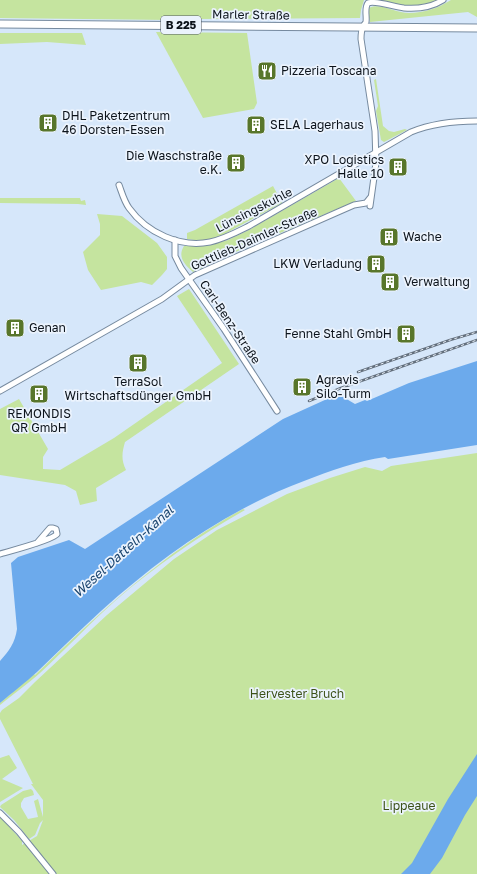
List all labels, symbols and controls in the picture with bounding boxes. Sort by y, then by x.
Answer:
street label: Marler Straße [212,6,290,23]
road number: B 225 [161,16,201,34]
restaurant icon: Pizzeria Toscana [256,60,278,82]
place label: Pizzeria Toscana [281,63,376,78]
place label: DHL Paketzentrum 46 Dorsten-Essen [62,108,170,137]
building icon: DHL Paketzentrum 46 Dorsten-Essen [37,112,59,134]
building icon: SELA Lagerhaus [245,114,267,136]
place label: SELA Lagerhaus [270,117,364,132]
place label: Die Waschstraße e.K. [126,148,222,177]
building icon: Die Waschstraße e.K. [225,152,247,174]
place label: XPO Logistics Halle 10 [305,152,384,181]
building icon: XPO Logistics Halle 10 [387,156,409,178]
street label: Lünsingskuhle [213,184,295,235]
street label: Gottlieb-Daimler-Straße [188,204,319,273]
building icon: Wache [378,226,400,248]
place label: Wache [403,229,442,244]
building icon: LKW Verladung [365,253,387,275]
place label: LKW Verladung [273,256,362,271]
building icon: Verwaltung [379,271,401,293]
place label: Verwaltung [404,274,470,289]
street label: Carl-Benz-Straße [197,277,264,367]
building icon: Genan [4,317,26,339]
place label: Genan [29,320,66,335]
building icon: Fenne Stahl GmbH [395,323,417,345]
place label: Fenne Stahl GmbH [284,326,392,341]
building icon: TerraSol Wirtschaftsdünger GmbH [127,352,149,374]
place label: Agravis Silo-Turm [316,372,371,401]
place label: TerraSol Wirtschaftsdünger GmbH [65,374,211,403]
building icon: Agravis Silo-Turm [291,376,313,398]
building icon: REMONDIS QR GmbH [28,383,50,405]
place label: REMONDIS QR GmbH [7,406,71,435]
water label: Wesel-Datteln-Kanal [70,501,177,600]
park label: Hervester Bruch [250,686,344,701]
park label: Lippeaue [383,798,435,813]

